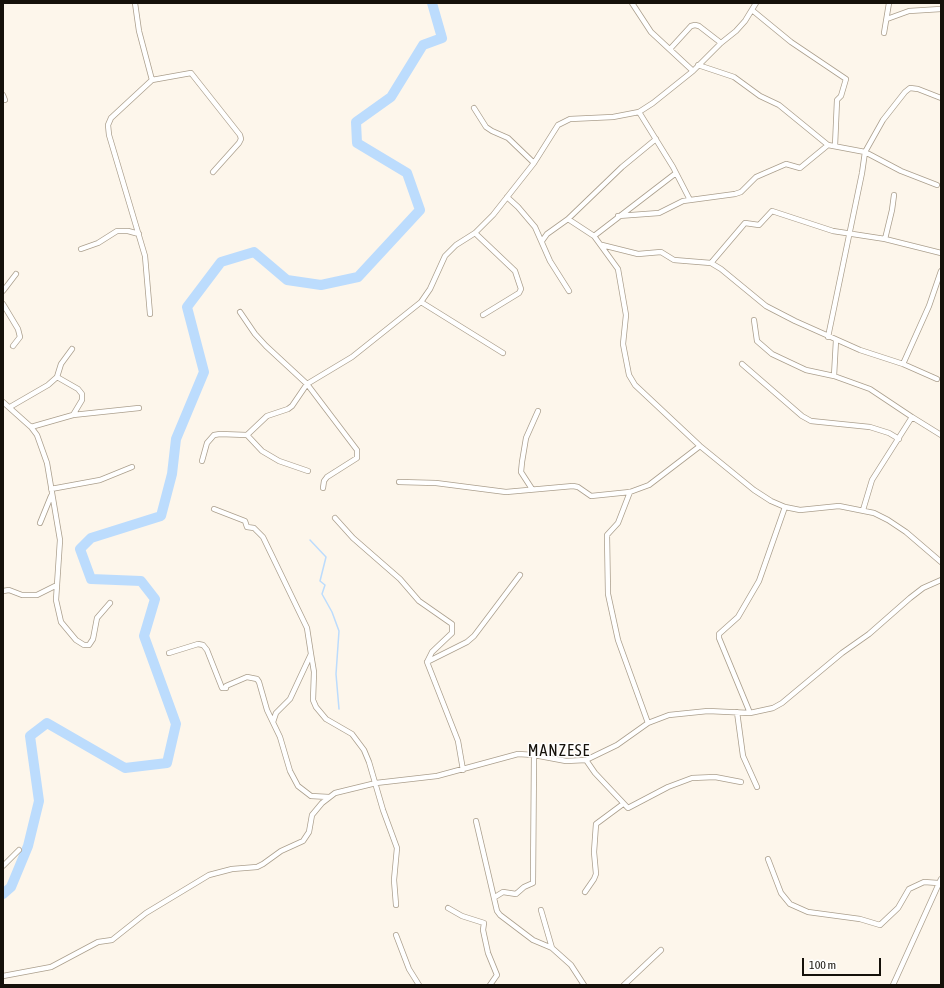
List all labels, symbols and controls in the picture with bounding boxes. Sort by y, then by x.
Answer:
district label: MANZESE [528,741,590,761]
scale bar [804,950,883,976]
text: 100 m [809,958,836,972]

